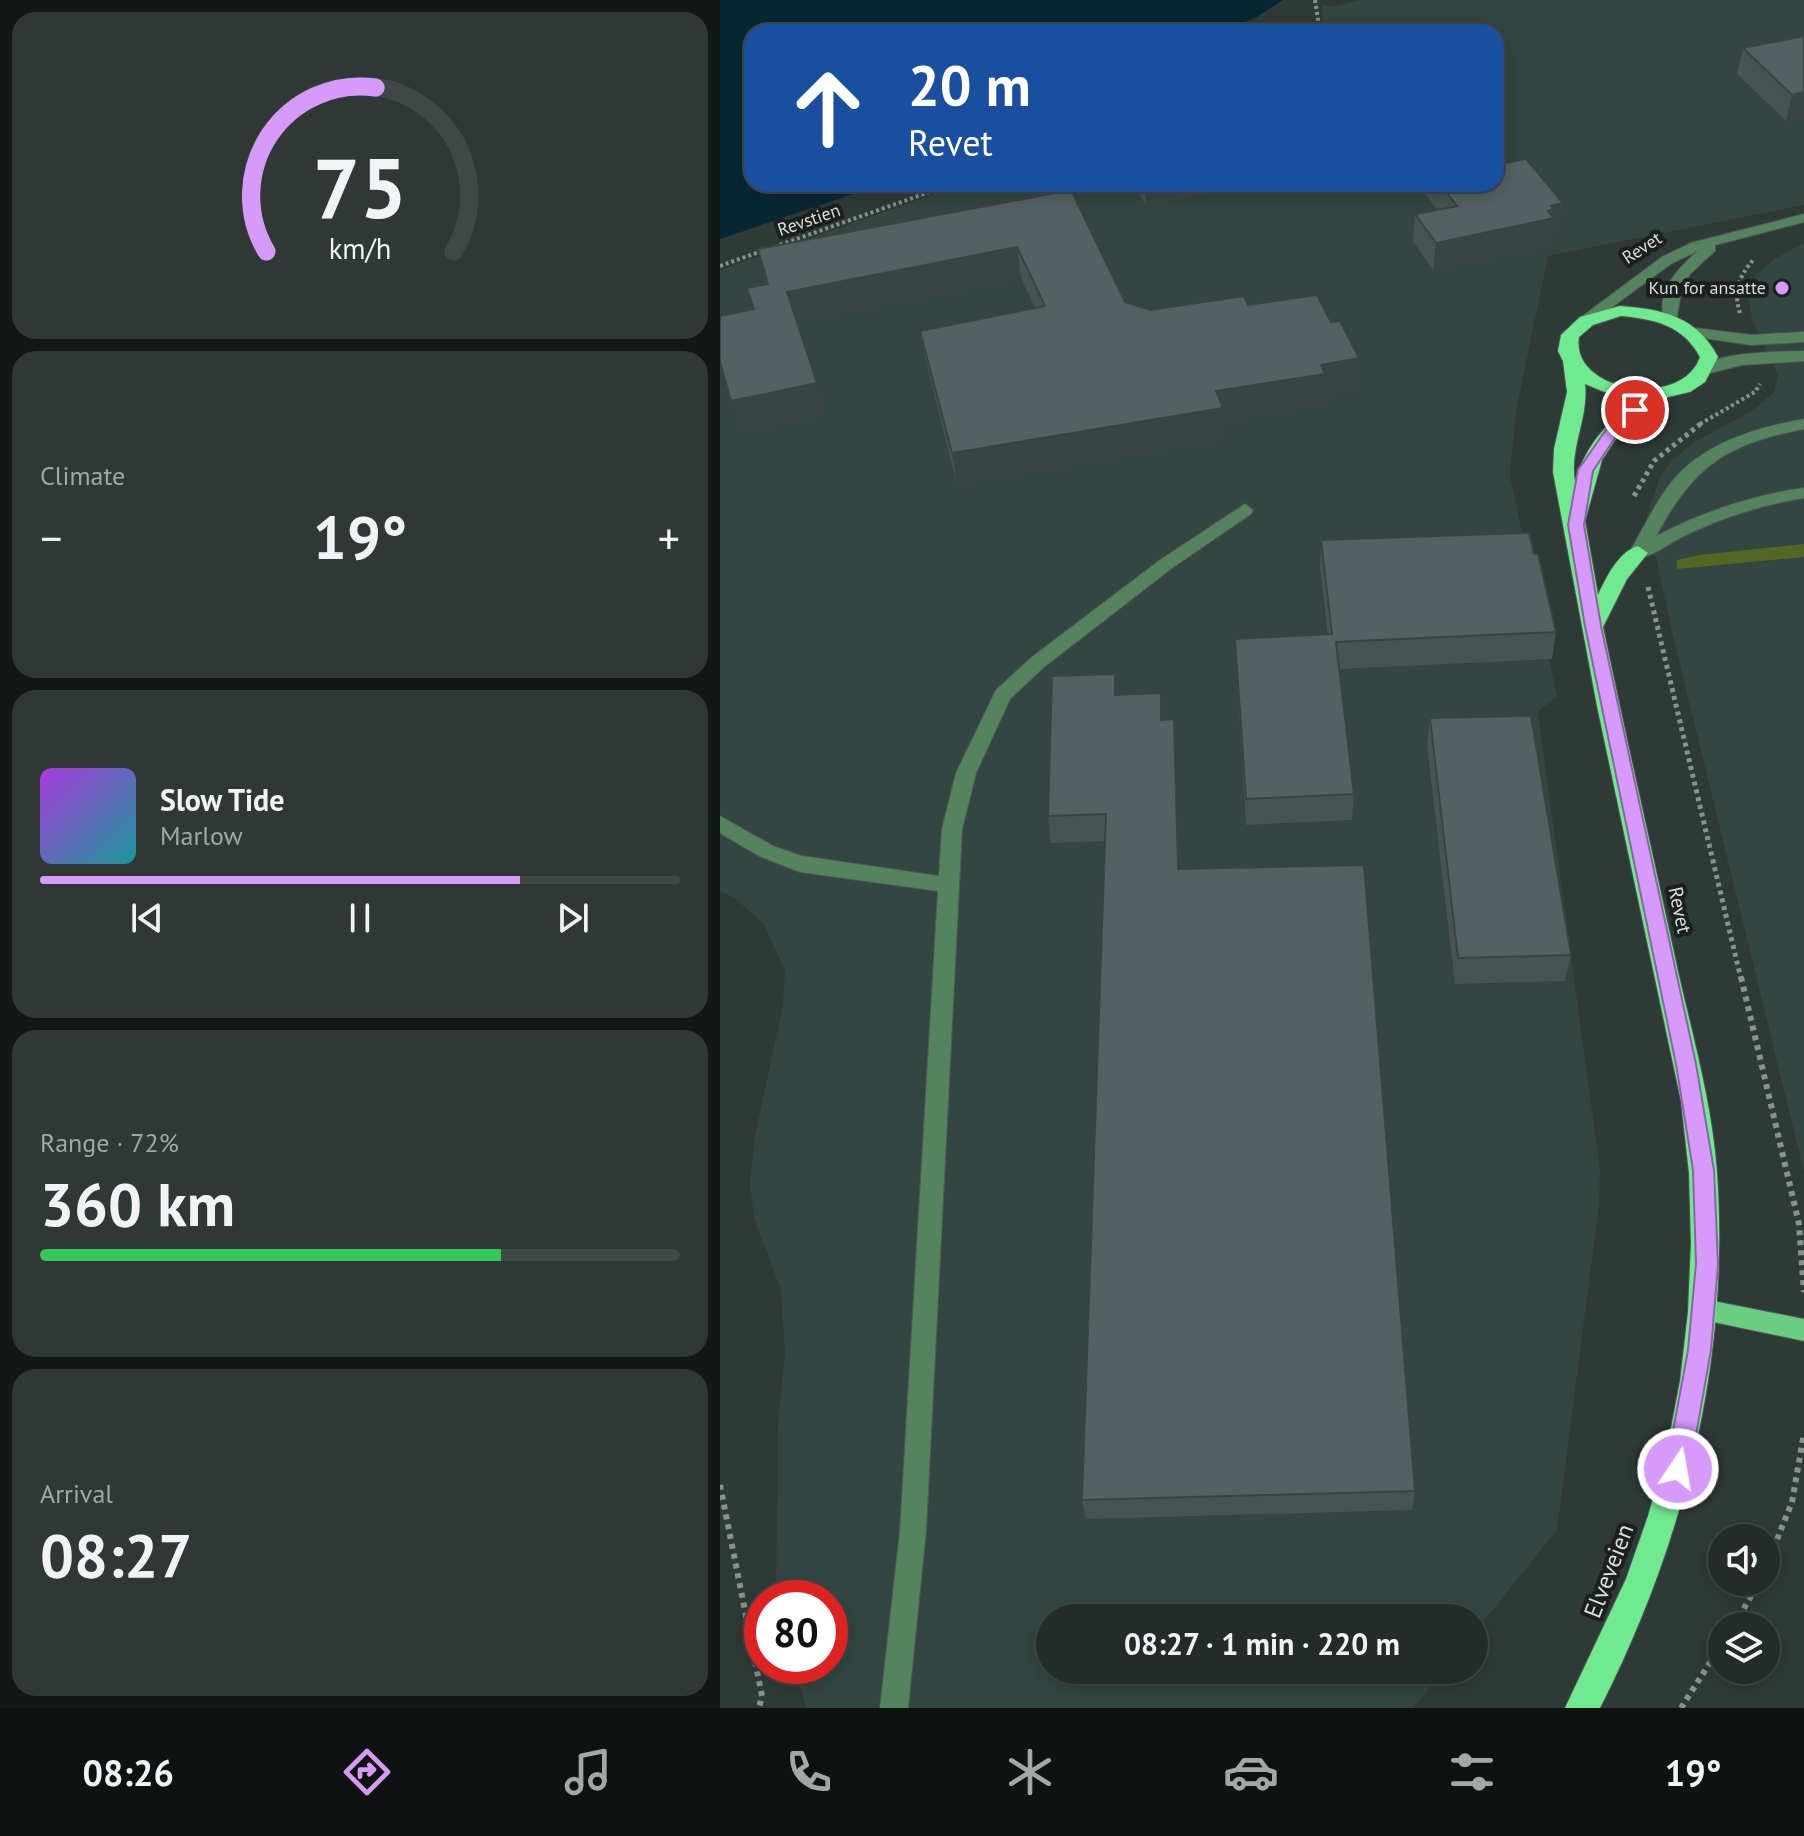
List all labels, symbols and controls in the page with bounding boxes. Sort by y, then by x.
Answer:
text: 20 m [908,49,1031,121]
icon: ahead [776,56,880,160]
text: Revet [908,119,993,166]
text: 75 [313,132,407,240]
street label: Revstien [774,198,843,241]
street label: Revet [1618,226,1666,269]
text: km/h [329,230,391,267]
place label: Kun for ansatte [1649,276,1766,299]
marker: Kun for ansatte [1773,279,1791,297]
pin [1601,376,1669,444]
icon: arrive [1613,388,1657,432]
text: Climate [40,459,125,492]
text: 19° [313,498,407,576]
text: − [40,509,62,566]
text: + [658,509,680,566]
text: Slow Tide [160,780,285,819]
text: Marlow [160,819,243,852]
street label: Revet [1662,884,1698,936]
icon: previous [125,896,169,940]
icon: pause [338,896,382,940]
icon: next [551,896,595,940]
text: Range · 72% [40,1126,179,1159]
text: 360 km [40,1165,235,1243]
position arrow [1636,1427,1720,1511]
text: Arrival [40,1477,113,1510]
text: 08:27 [40,1516,192,1594]
street label: Elveveien [1576,1519,1641,1622]
map controls [1708,1524,1780,1684]
button: sound [1708,1524,1780,1596]
speed limit sign: 80 [744,1580,848,1684]
button: layers [1708,1612,1780,1684]
text: 08:27 · 1 min · 220 m [1124,1624,1400,1663]
icon: directions [339,1744,395,1800]
icon: music [560,1744,616,1800]
icon: phone [781,1744,837,1800]
icon: climate [1002,1744,1058,1800]
icon: car [1223,1744,1279,1800]
icon: filters [1444,1744,1500,1800]
text: 08:26 [83,1749,174,1796]
text: 19° [1665,1749,1721,1796]

